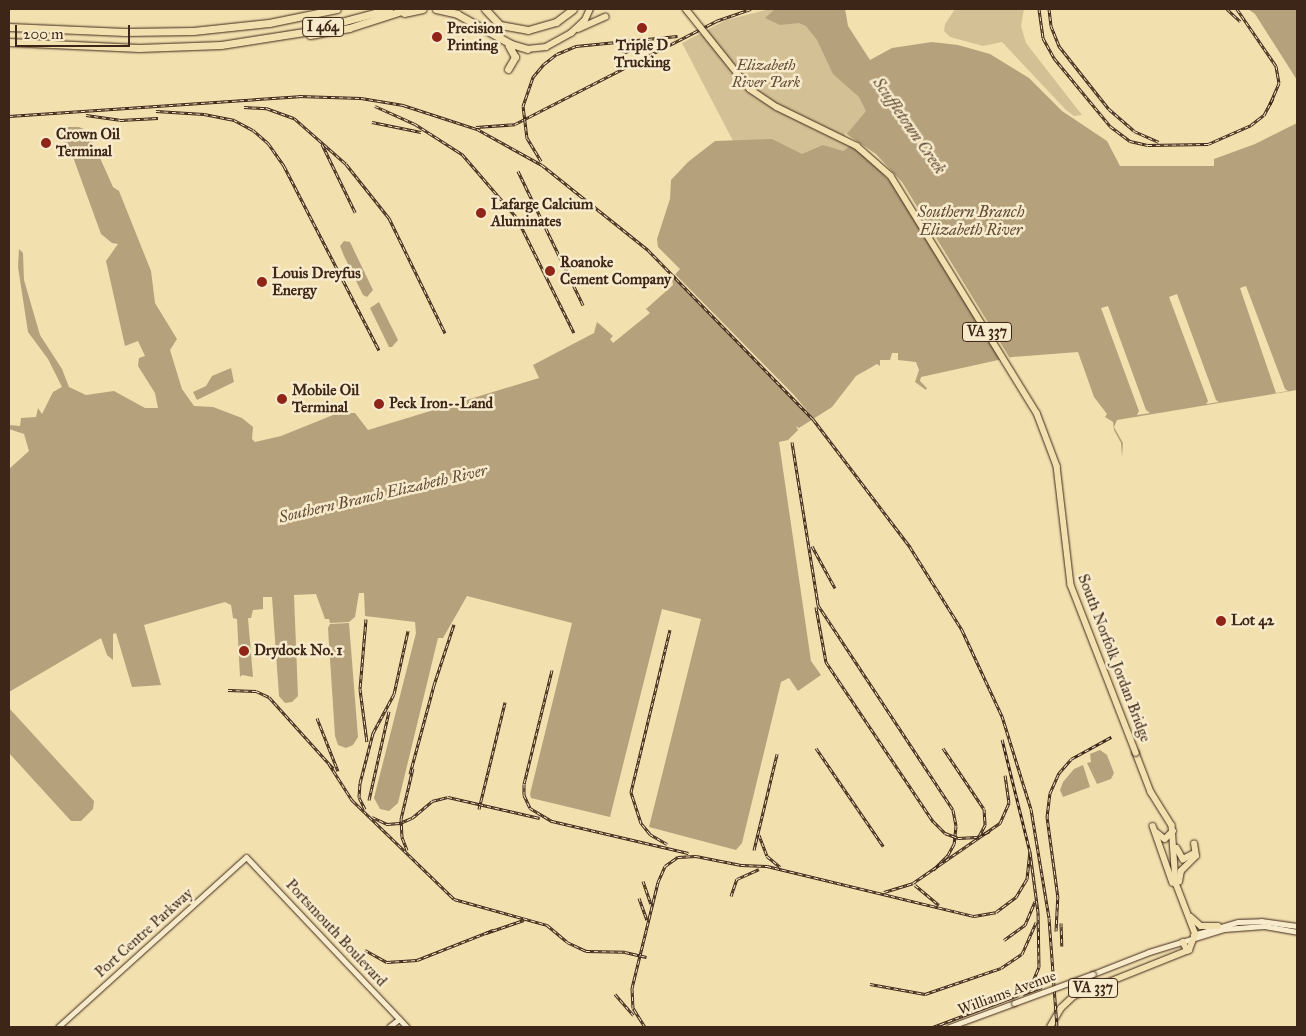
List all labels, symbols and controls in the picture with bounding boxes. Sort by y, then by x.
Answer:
scale bar [18,15,132,47]
road number: I 464 [302,16,344,38]
place label: Precision Printing [447,19,503,54]
marker: Triple D Trucking [636,22,648,34]
text: 200 m [23,25,64,43]
marker: Precision Printing [431,31,443,43]
place label: Triple D Trucking [614,36,670,71]
park label: Elizabeth River Park [732,56,800,91]
water label: Scuffletown Creek [869,74,949,178]
place label: Crown Oil Terminal [56,125,120,160]
marker: Crown Oil Terminal [40,137,52,149]
place label: Lafarge Calcium Aluminates [491,195,593,230]
water label: Southern Branch Elizabeth River [918,202,1024,240]
marker: Lafarge Calcium Aluminates [475,207,487,219]
place label: Roanoke Cement Company [560,253,671,288]
place label: Louis Dreyfus Energy [272,264,361,299]
marker: Roanoke Cement Company [544,265,556,277]
marker: Louis Dreyfus Energy [256,276,268,288]
road number: VA 337 [962,321,1012,344]
place label: Mobile Oil Terminal [292,381,359,416]
marker: Mobile Oil Terminal [276,393,288,405]
place label: Peck Iron--Land [389,395,493,413]
marker: Peck Iron--Land [373,398,385,410]
water label: Southern Branch Elizabeth River [277,461,489,527]
street label: South Norfolk Jordan Bridge [1074,572,1154,744]
place label: Lot 42 [1231,612,1274,630]
marker: Lot 42 [1215,615,1227,627]
place label: Drydock No. 1 [254,642,342,660]
marker: Drydock No. 1 [238,645,250,657]
street label: Portsmouth Boulevard [282,876,390,990]
street label: Port Centre Parkway [92,885,196,981]
street label: Williams Avenue [955,967,1059,1019]
road number: VA 337 [1068,976,1118,1000]

